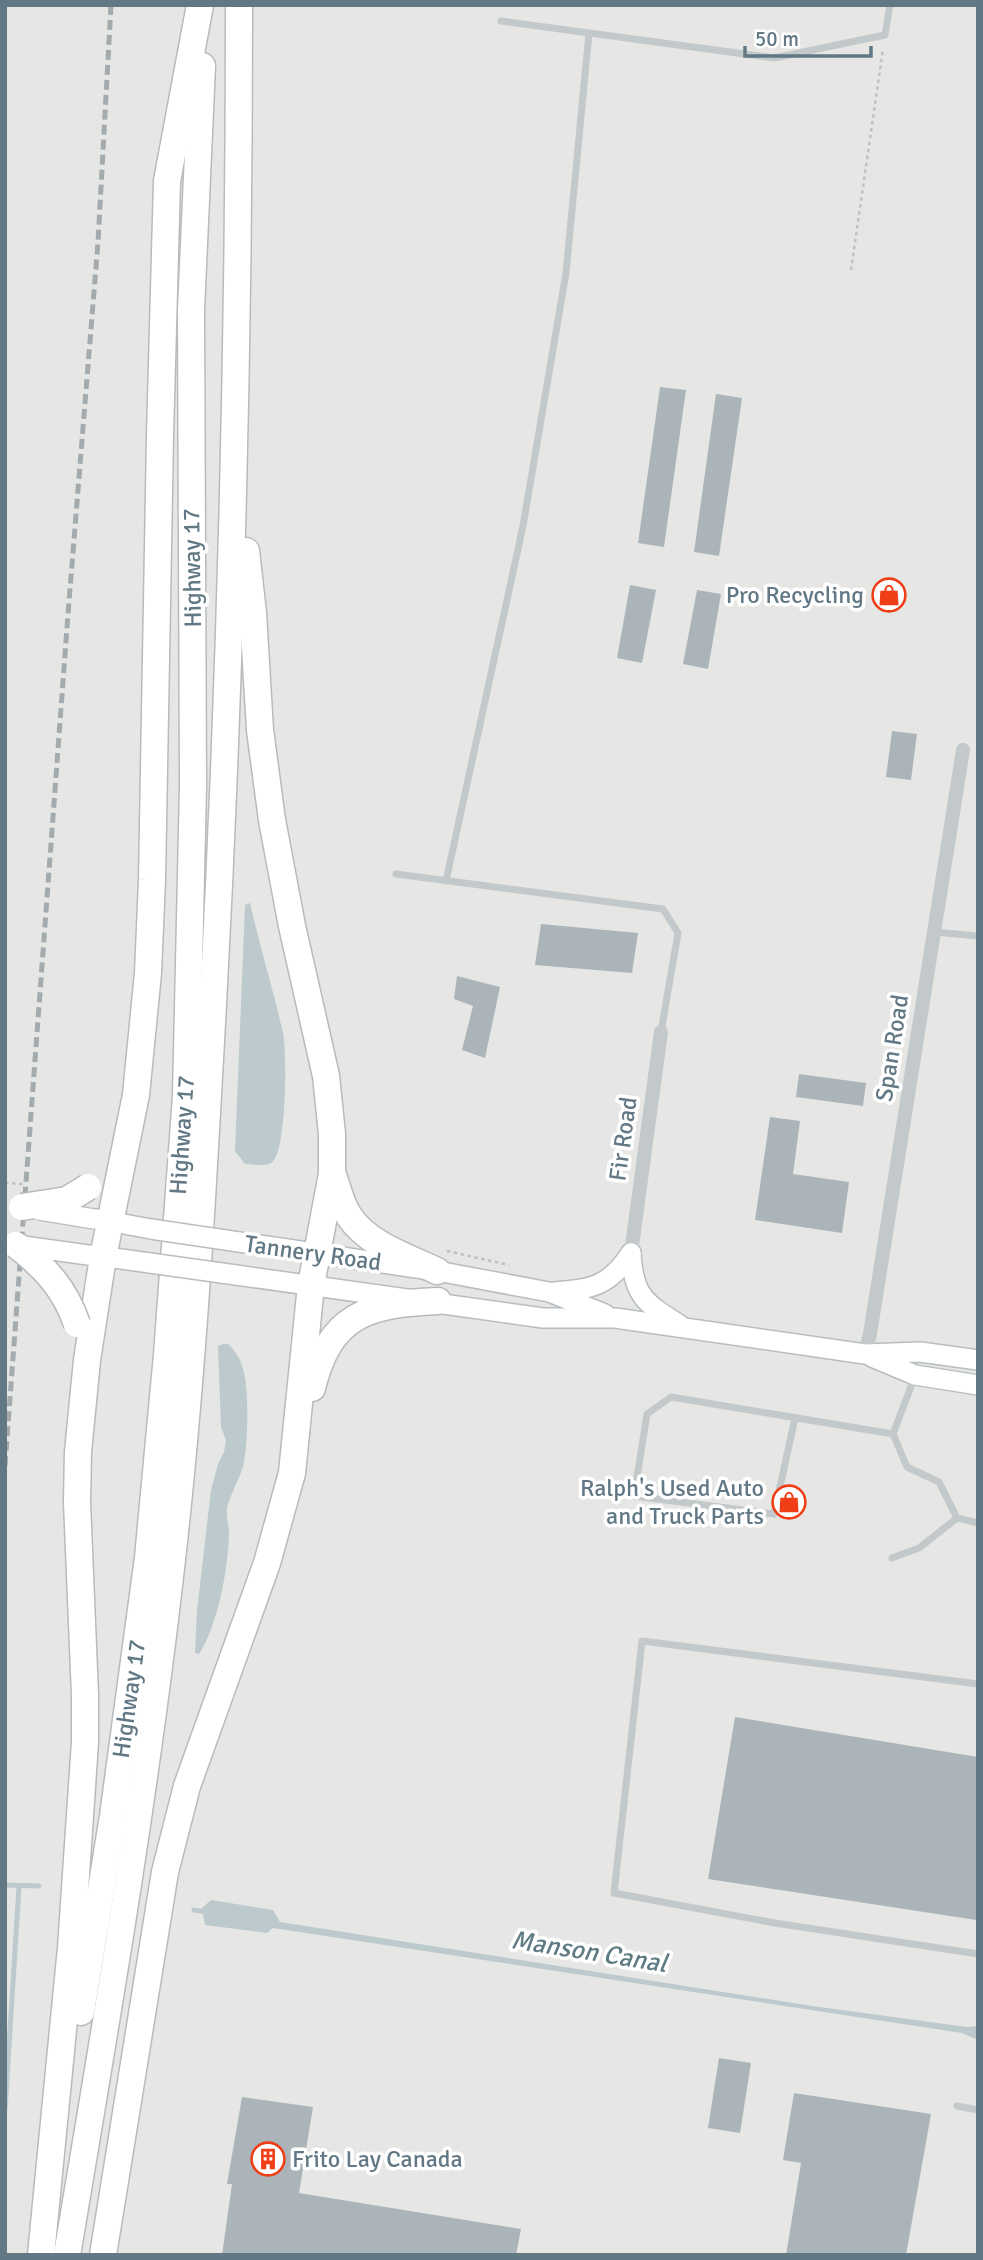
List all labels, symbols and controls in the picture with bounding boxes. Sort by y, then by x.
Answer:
scale bar [745,14,871,58]
text: 50 m [755,26,799,52]
street label: Highway 17 [176,508,208,628]
shop icon: Pro Recycling [870,576,908,614]
place label: Pro Recycling [726,580,864,610]
street label: Span Road [869,992,915,1104]
street label: Highway 17 [163,1074,201,1196]
street label: Fir Road [602,1095,644,1183]
street label: Tannery Road [243,1229,383,1277]
place label: Ralph's Used Auto and Truck Parts [580,1473,764,1531]
shop icon: Ralph's Used Auto and Truck Parts [770,1483,808,1521]
street label: Highway 17 [106,1638,152,1760]
water label: Manson Canal [509,1924,671,1980]
building icon: Frito Lay Canada [249,2140,287,2178]
place label: Frito Lay Canada [292,2144,463,2174]

